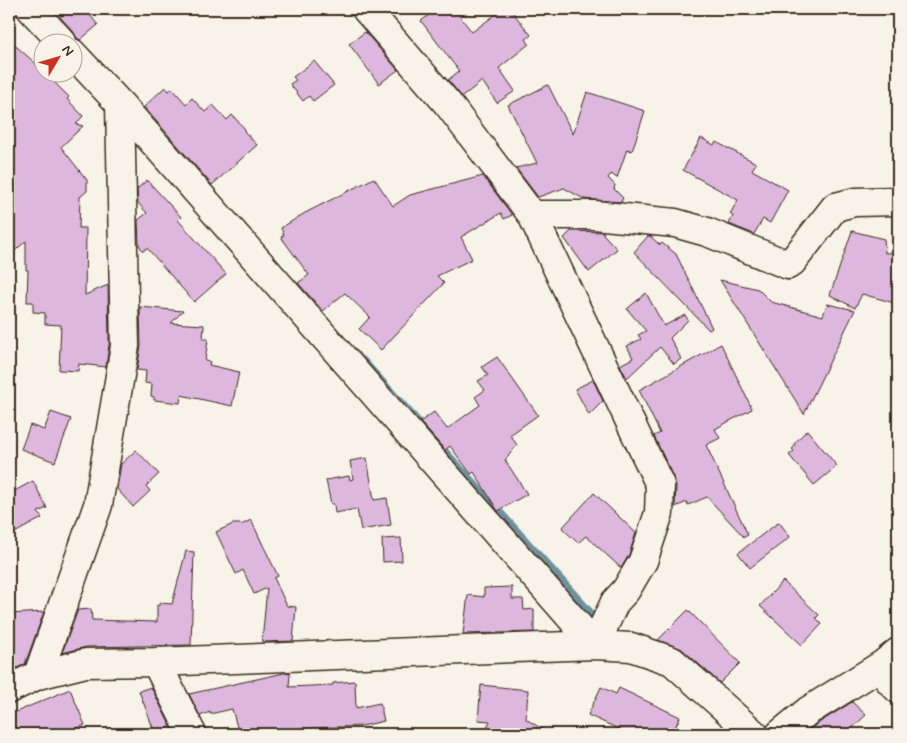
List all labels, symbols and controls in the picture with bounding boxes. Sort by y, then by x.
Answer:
north arrow [32,32,82,82]
text: N [57,41,77,60]

